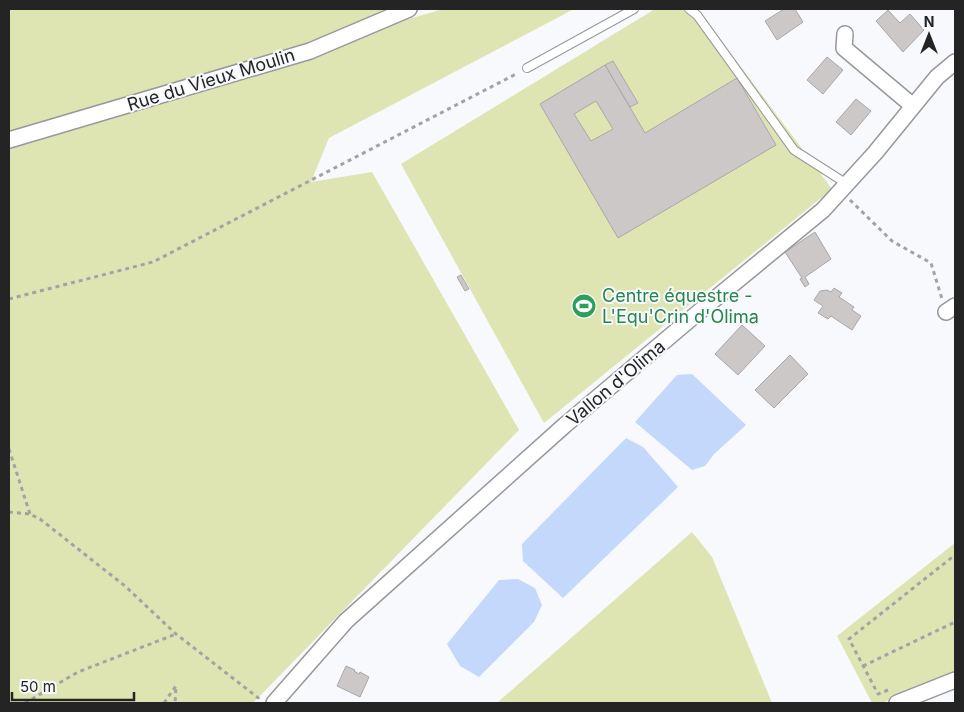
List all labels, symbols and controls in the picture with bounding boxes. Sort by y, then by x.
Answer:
north arrow [904,10,954,60]
text: N [924,13,934,30]
street label: Rue du Vieux Moulin [124,44,297,115]
place label: Centre équestre - L'Equ'Crin d'Olima [602,285,759,327]
sports icon: Centre équestre - L'Equ'Crin d'Olima [571,293,597,319]
street label: Vallon d'Olima [562,335,669,430]
scale bar [12,670,135,702]
text: 50 m [20,677,56,696]

